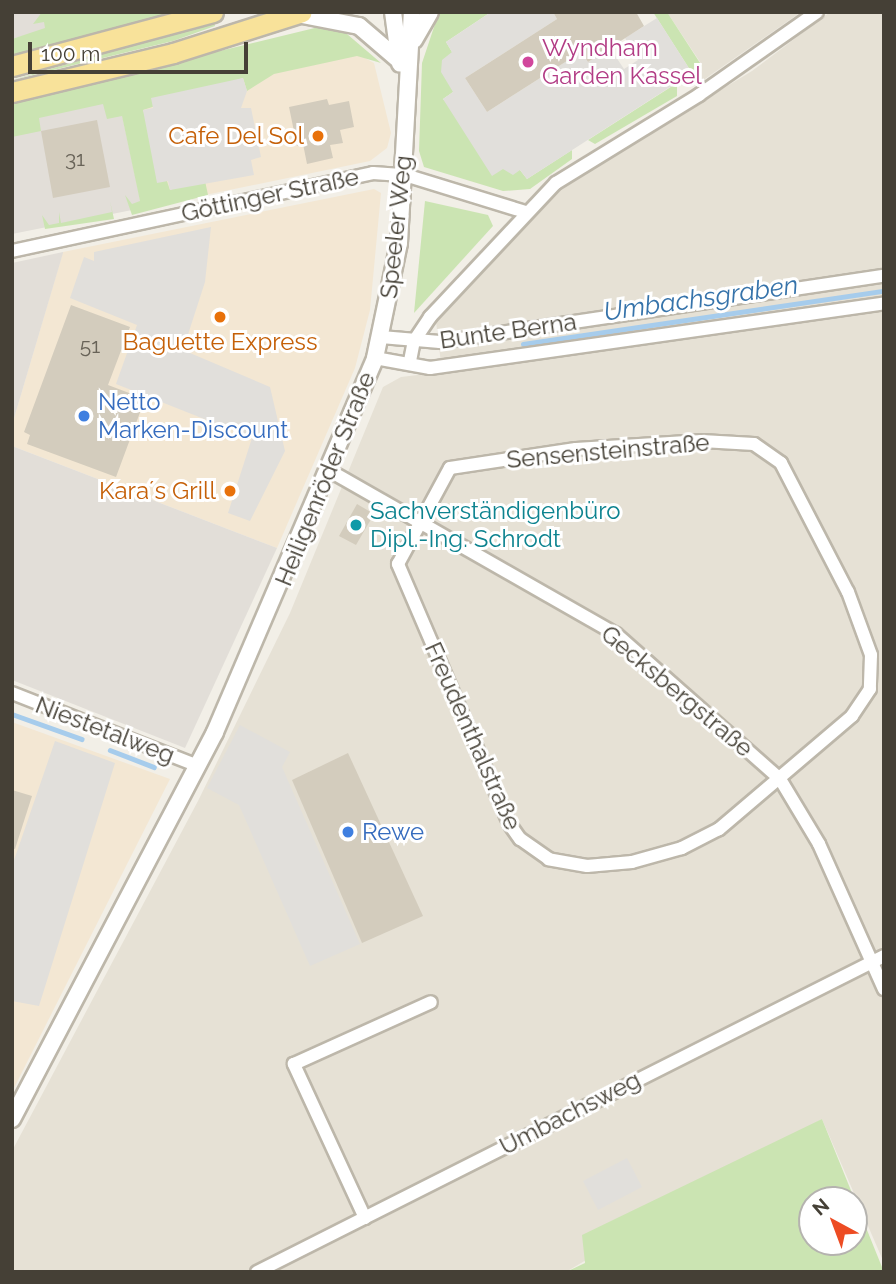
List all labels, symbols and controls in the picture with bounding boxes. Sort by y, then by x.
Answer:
scale bar [32,28,252,72]
place label: Wyndham Garden Kassel [542,34,702,90]
text: 100 m [41,41,100,66]
marker: Wyndham Garden Kassel [520,54,536,70]
place label: Cafe Del Sol [168,122,304,150]
marker: Cafe Del Sol [310,128,326,144]
house number: 31 [65,146,85,172]
street label: Speeler Weg [374,153,418,301]
street label: Göttinger Straße [178,162,362,228]
water label: Umbachsgraben [602,270,800,328]
street label: Bunte Berna [438,307,578,355]
marker: Baguette Express [212,309,228,325]
place label: Baguette Express [122,328,318,356]
house number: 51 [80,333,100,359]
street label: Heiligenröder Straße [269,368,381,590]
place label: Netto Marken-Discount [98,388,288,444]
marker: Netto Marken-Discount [76,408,92,424]
street label: Sensensteinstraße [505,428,711,474]
place label: Kara´s Grill [99,477,216,505]
marker: Kara´s Grill [222,483,238,499]
place label: Sachverständigenbüro Dipl.-Ing. Schrodt [370,497,621,553]
marker: Sachverständigenbüro Dipl.-Ing. Schrodt [348,517,364,533]
street label: Gecksbergstraße [595,619,759,763]
street label: Freudenthalstraße [419,638,527,834]
street label: Niestetalweg [31,690,179,770]
place label: Rewe [362,818,424,846]
marker: Rewe [340,824,356,840]
street label: Umbachsweg [495,1065,645,1161]
north arrow [798,1186,868,1256]
text: N [808,1194,833,1220]

